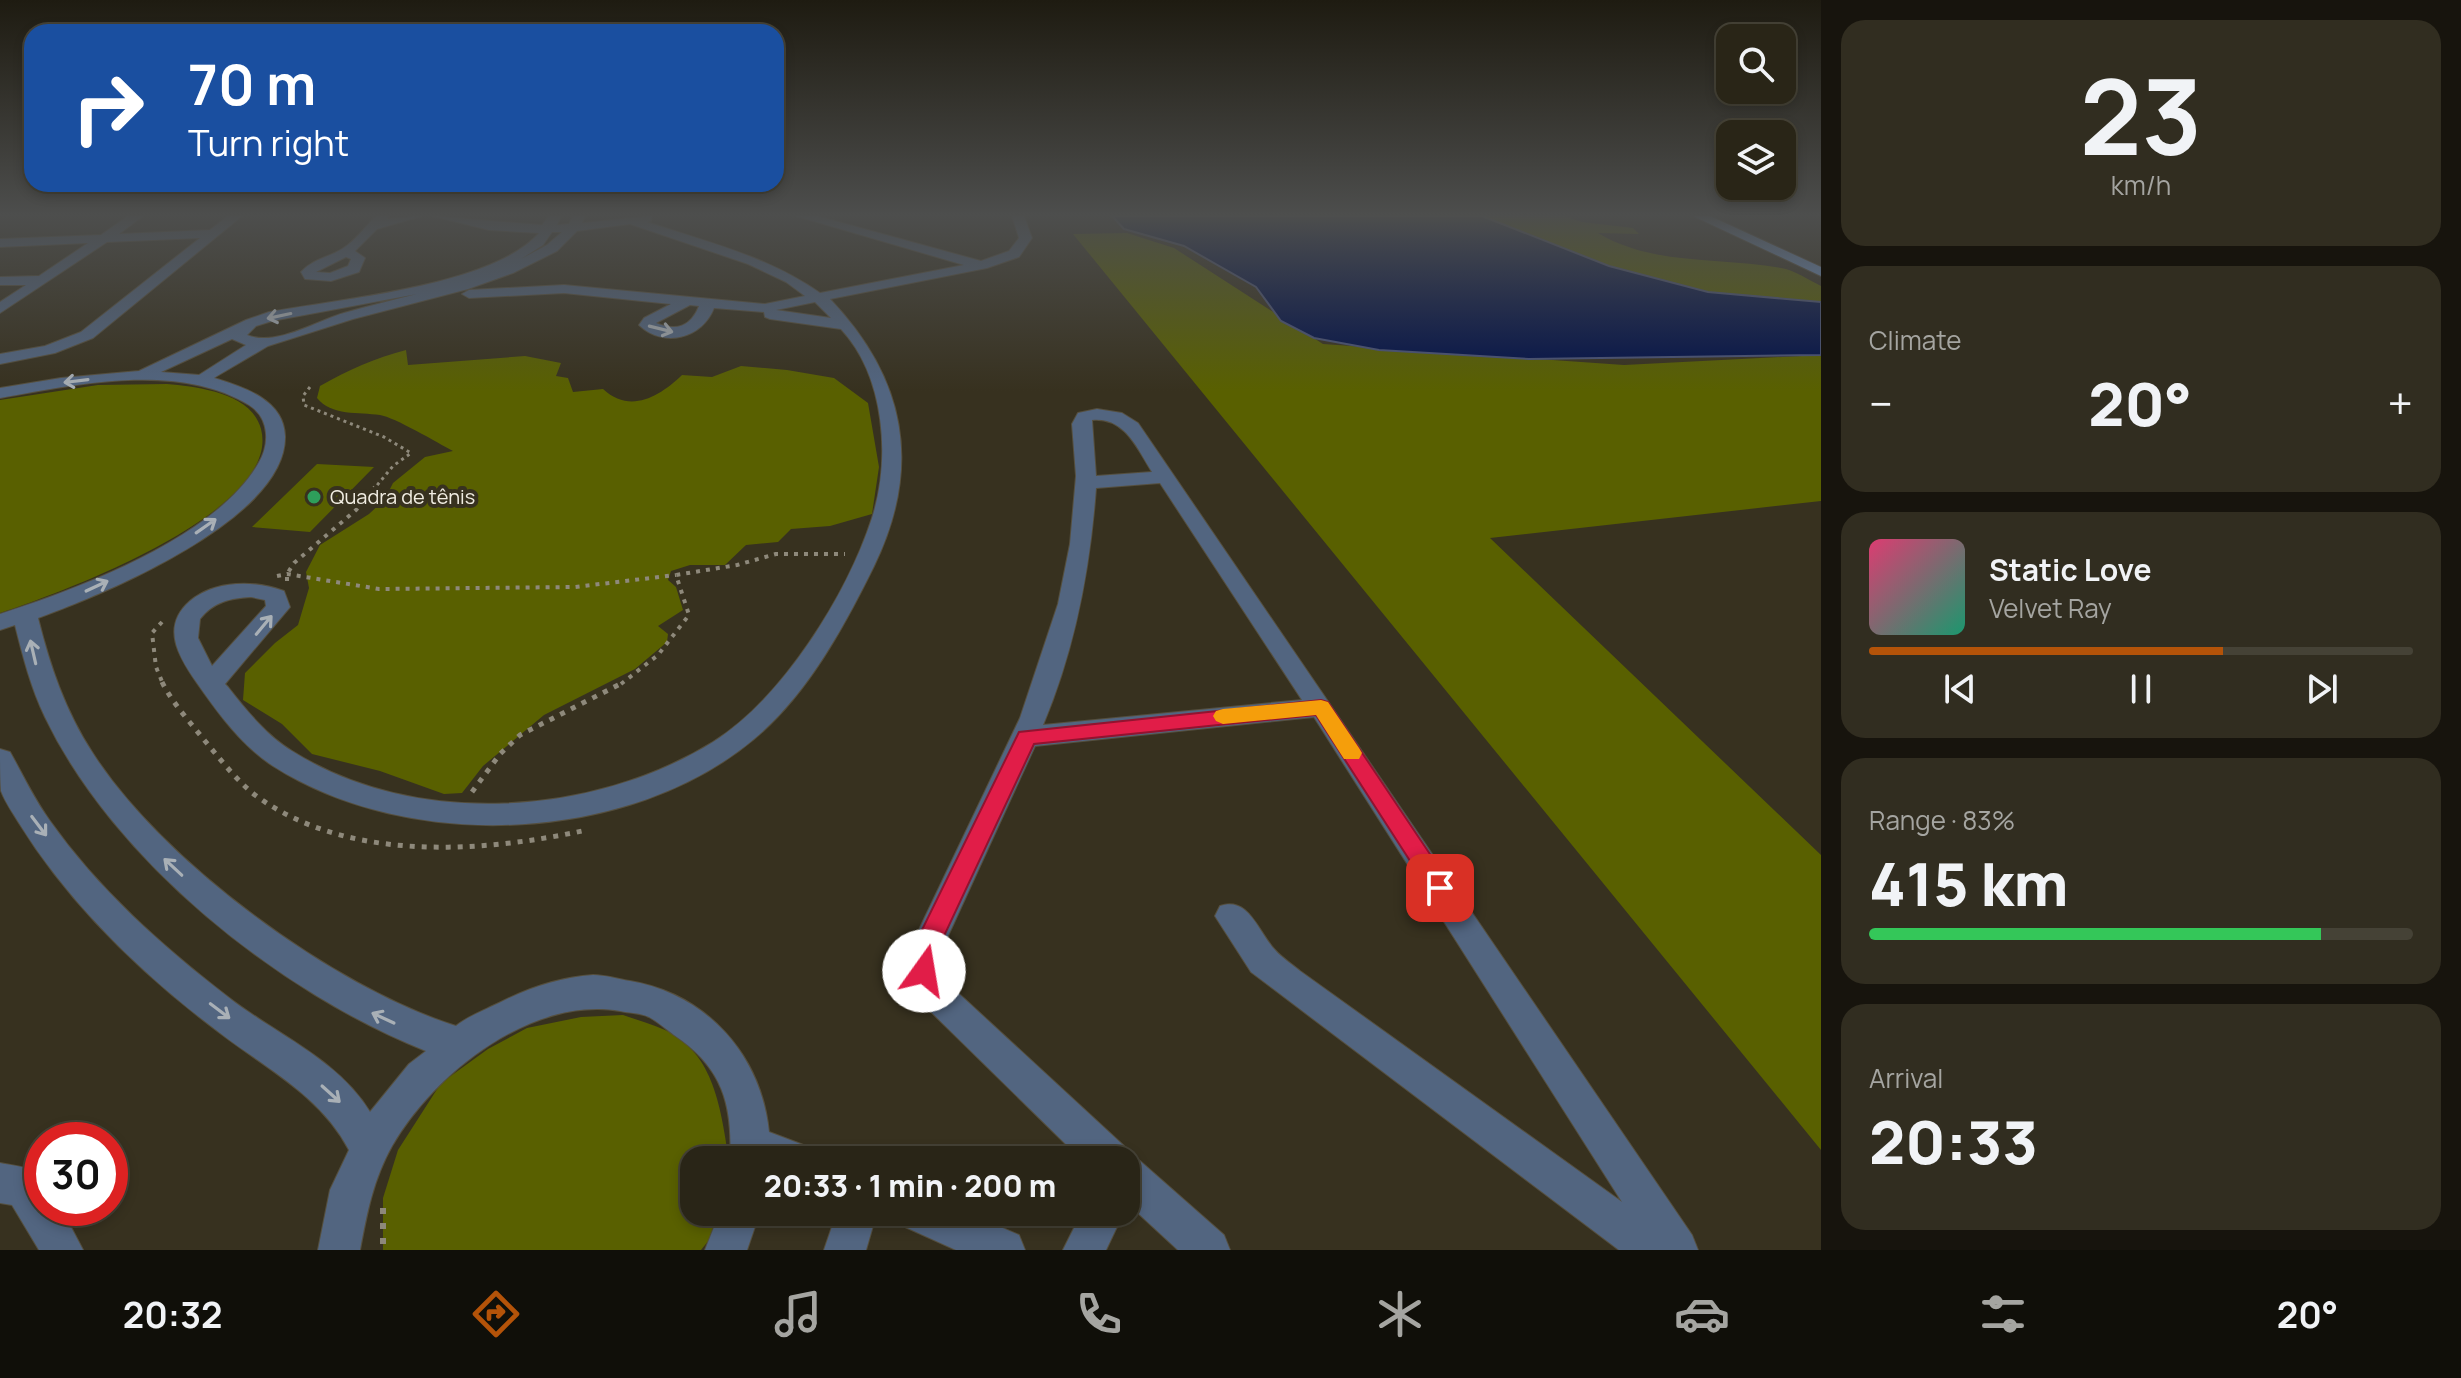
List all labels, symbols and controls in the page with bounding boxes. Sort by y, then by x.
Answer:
map controls [1716,24,1796,200]
button: search [1716,24,1796,104]
text: 23 [2080,44,2202,186]
text: 70 m [188,45,316,122]
icon: right [56,56,160,160]
text: Turn right [188,118,349,167]
button: layers [1716,120,1796,200]
text: km/h [2111,167,2171,203]
one-way arrow [267,309,293,324]
one-way arrow [647,322,673,337]
text: Climate [1869,322,1961,358]
text: 20° [2088,362,2192,444]
text: − [1869,373,1893,433]
text: + [2388,373,2413,433]
one-way arrow [64,374,90,389]
place label: Quadra de tênis [330,483,475,510]
marker: Quadra de tênis [305,488,323,506]
one-way arrow [195,518,217,534]
text: Static Love [1989,549,2152,590]
one-way arrow [85,578,109,593]
text: Velvet Ray [1989,590,2112,626]
one-way arrow [255,616,273,636]
one-way arrow [24,640,39,666]
icon: previous [1938,667,1982,711]
icon: pause [2119,667,2163,711]
icon: next [2300,667,2344,711]
text: Range · 83% [1869,802,2015,838]
one-way arrow [30,815,47,836]
text: 415 km [1869,842,2069,924]
pin [1406,854,1474,922]
one-way arrow [163,857,183,876]
icon: arrive [1418,866,1462,910]
position arrow [882,929,966,1013]
one-way arrow [209,1003,230,1020]
one-way arrow [372,1010,396,1025]
text: Arrival [1869,1060,1943,1096]
one-way arrow [320,1085,340,1103]
text: 20:33 [1869,1100,2038,1182]
speed limit sign: 30 [24,1122,128,1226]
text: 20:33 · 1 min · 200 m [764,1165,1056,1206]
icon: directions [468,1286,524,1342]
icon: music [770,1286,826,1342]
icon: phone [1071,1286,1127,1342]
icon: climate [1372,1286,1428,1342]
icon: car [1674,1286,1730,1342]
icon: filters [1975,1286,2031,1342]
text: 20:32 [123,1290,223,1339]
text: 20° [2277,1290,2338,1339]

